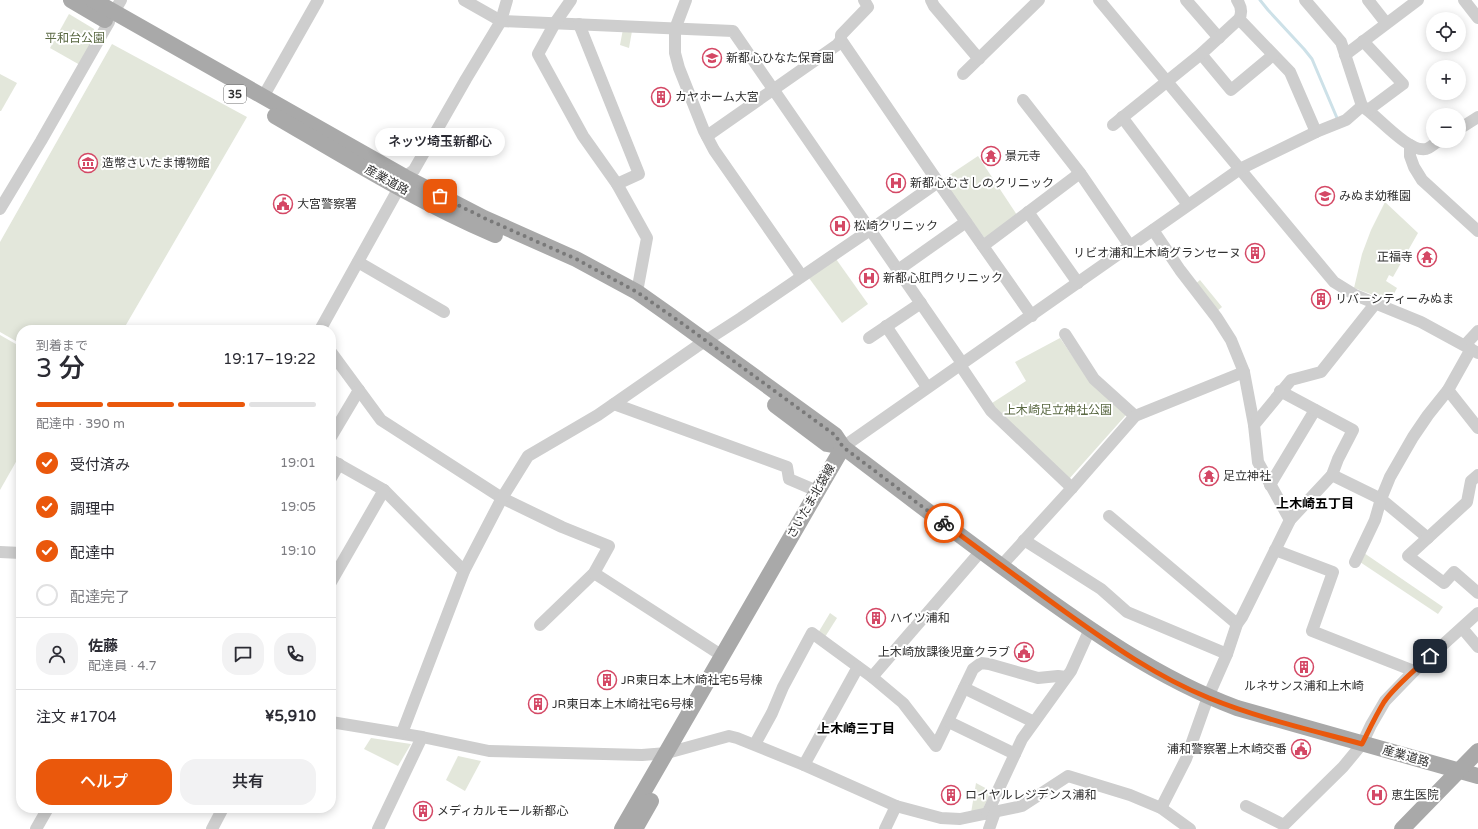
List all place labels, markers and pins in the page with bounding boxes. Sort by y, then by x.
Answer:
school or university icon: 新都心ひなた保育園 [701,47,723,69]
place label: 新都心ひなた保育園 [726,51,834,65]
building icon: カヤホーム大宮 [650,86,672,108]
place label: カヤホーム大宮 [675,90,759,104]
callout: ネッツ埼玉新都心 [375,128,505,156]
temple icon: 景元寺 [980,145,1002,167]
place label: 景元寺 [1005,149,1041,163]
museum icon: 造幣さいたま博物館 [77,152,99,174]
place label: 造幣さいたま博物館 [102,156,210,170]
hospital icon: 新都心むさしのクリニック [885,172,907,194]
place label: 新都心むさしのクリニック [910,176,1054,190]
pin [423,179,457,213]
school or university icon: みぬま幼稚園 [1314,185,1336,207]
place label: みぬま幼稚園 [1339,189,1411,203]
public building icon: 大宮警察署 [272,193,294,215]
place label: 大宮警察署 [297,197,357,211]
hospital icon: 松崎クリニック [829,215,851,237]
place label: 松崎クリニック [854,219,938,233]
building icon: リビオ浦和上木崎グランセーヌ [1244,242,1266,264]
place label: リビオ浦和上木崎グランセーヌ [1073,246,1241,260]
temple icon: 正福寺 [1416,246,1438,268]
place label: 正福寺 [1377,250,1413,264]
hospital icon: 新都心肛門クリニック [858,267,880,289]
place label: 新都心肛門クリニック [883,271,1003,285]
building icon: リバーシティーみぬま [1310,288,1332,310]
place label: リバーシティーみぬま [1335,292,1454,306]
temple icon: 足立神社 [1198,465,1220,487]
place label: 足立神社 [1223,469,1271,483]
building icon: ハイツ浦和 [865,607,887,629]
place label: ハイツ浦和 [890,611,950,625]
pin [1413,639,1447,673]
public building icon: 上木崎放課後児童クラブ [1013,641,1035,663]
place label: 上木崎放課後児童クラブ [878,645,1010,659]
building icon: ルネサンス浦和上木崎 [1293,656,1315,678]
building icon: JR東日本上木崎社宅5号棟 [596,669,618,691]
place label: JR東日本上木崎社宅5号棟 [621,673,763,687]
place label: ルネサンス浦和上木崎 [1244,679,1364,693]
building icon: JR東日本上木崎社宅6号棟 [527,693,549,715]
place label: JR東日本上木崎社宅6号棟 [552,697,694,711]
public building icon: 浦和警察署上木崎交番 [1290,738,1312,760]
place label: 浦和警察署上木崎交番 [1167,742,1287,756]
building icon: ロイヤルレジデンス浦和 [940,784,962,806]
hospital icon: 恵生医院 [1366,784,1388,806]
place label: ロイヤルレジデンス浦和 [965,788,1096,802]
place label: 恵生医院 [1391,788,1439,802]
building icon: メディカルモール新都心 [412,800,434,822]
place label: メディカルモール新都心 [437,804,568,818]

